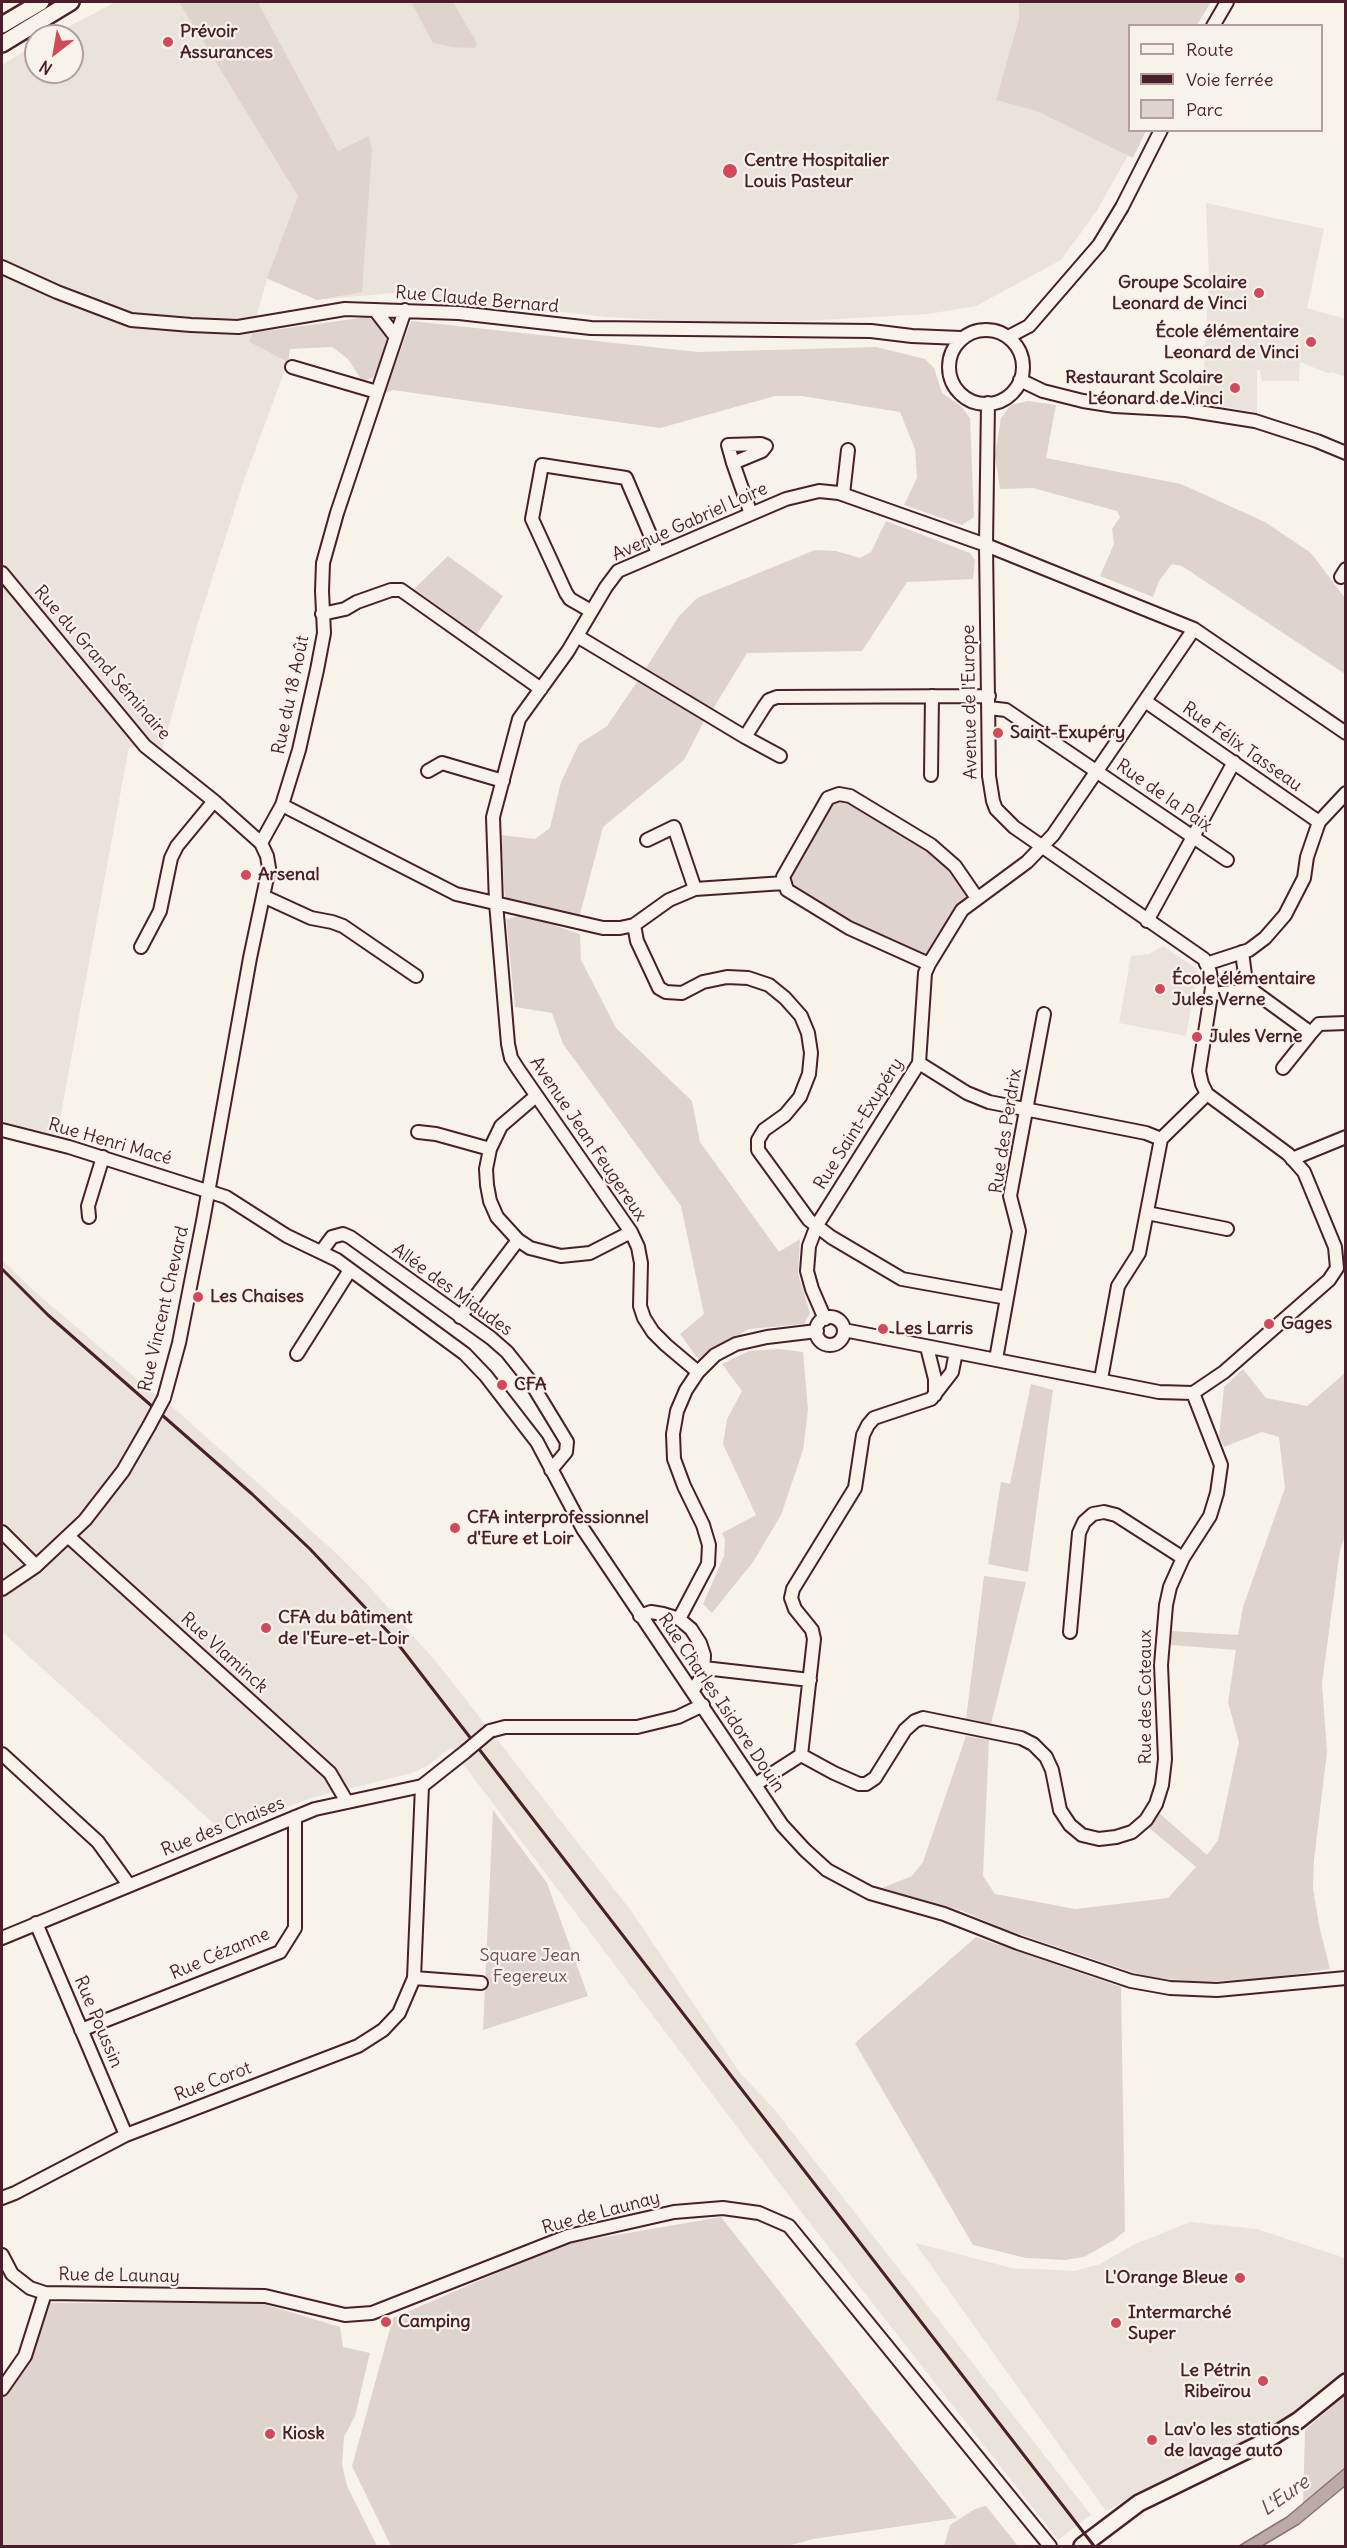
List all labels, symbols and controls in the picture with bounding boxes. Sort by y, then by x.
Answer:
place label: Prévoir Assurances [180,21,273,63]
north arrow [24,24,84,84]
legend [1128,24,1323,132]
marker: Prévoir Assurances [161,35,175,49]
text: Route [1186,38,1234,61]
text: N [36,56,56,79]
text: Voie ferrée [1186,68,1273,91]
text: Parc [1186,98,1223,121]
place label: Centre Hospitalier Louis Pasteur [744,150,889,192]
marker: Centre Hospitalier Louis Pasteur [721,162,739,180]
place label: Groupe Scolaire Leonard de Vinci [1112,272,1247,314]
street label: Rue Claude Bernard [394,282,560,318]
marker: Groupe Scolaire Leonard de Vinci [1252,286,1266,300]
place label: École élémentaire Leonard de Vinci [1156,321,1299,364]
marker: École élémentaire Leonard de Vinci [1304,335,1318,349]
place label: Restaurant Scolaire Léonard de Vinci [1065,367,1223,410]
marker: Restaurant Scolaire Léonard de Vinci [1228,381,1242,395]
street label: Avenue Gabriel Loire [609,478,771,566]
street label: Rue du Grand Séminaire [29,581,175,745]
street label: Avenue de l'Europe [958,625,982,779]
street label: Rue du 18 Août [268,633,314,757]
street label: Rue Félix Tasseau [1178,698,1306,796]
place label: Saint-Exupéry [1010,722,1125,744]
marker: Saint-Exupéry [991,726,1005,740]
street label: Rue de la Paix [1112,755,1216,837]
place label: Arsenal [258,864,320,886]
marker: Arsenal [239,868,253,882]
place label: École élémentaire Jules Verne [1172,968,1315,1010]
marker: École élémentaire Jules Verne [1153,982,1167,996]
place label: Jules Verne [1209,1026,1303,1048]
marker: Jules Verne [1190,1030,1204,1044]
street label: Avenue Jean Feugereux [525,1053,651,1225]
street label: Rue Saint-Exupéry [810,1054,908,1194]
street label: Rue des Perdrix [985,1067,1027,1195]
street label: Rue Henri Macé [46,1114,174,1170]
street label: Rue Vincent Chevard [134,1224,194,1394]
street label: Allée des Miaudes [388,1239,516,1341]
place label: Les Chaises [210,1286,304,1308]
marker: Les Chaises [191,1290,205,1304]
place label: Gages [1281,1313,1332,1335]
marker: Gages [1262,1317,1276,1331]
place label: Les Larris [895,1318,973,1340]
marker: Les Larris [876,1322,890,1336]
place label: CFA [514,1374,547,1396]
marker: CFA [495,1378,509,1392]
place label: CFA interprofessionnel d'Eure et Loir [467,1507,649,1550]
marker: CFA interprofessionnel d'Eure et Loir [448,1521,462,1535]
place label: CFA du bâtiment de l'Eure-et-Loir [278,1607,412,1650]
street label: Rue Vlaminck [176,1608,272,1698]
street label: Rue Charles Isidore Douin [653,1609,789,1797]
marker: CFA du bâtiment de l'Eure-et-Loir [259,1621,273,1635]
street label: Rue des Coteaux [1135,1629,1157,1765]
street label: Rue des Chaises [158,1792,288,1862]
street label: Rue Cézanne [167,1923,273,1985]
park label: Square Jean Fegereux [479,1945,581,1988]
street label: Rue Poussin [69,1973,127,2071]
street label: Rue Corot [171,2057,255,2107]
street label: Rue de Launay [540,2187,662,2239]
street label: Rue de Launay [58,2264,180,2288]
place label: L'Orange Bleue [1105,2267,1228,2289]
marker: L'Orange Bleue [1233,2271,1247,2285]
place label: Intermarché Super [1128,2302,1231,2344]
place label: Camping [398,2311,471,2333]
marker: Camping [379,2315,393,2329]
marker: Intermarché Super [1109,2316,1123,2330]
place label: Le Pétrin Ribeïrou [1180,2360,1251,2402]
marker: Le Pétrin Ribeïrou [1256,2374,1270,2388]
place label: Lav'o les stations de lavage auto [1164,2419,1300,2462]
place label: Kiosk [282,2423,325,2445]
marker: Kiosk [263,2427,277,2441]
marker: Lav'o les stations de lavage auto [1145,2433,1159,2447]
water label: L'Eure [1256,2471,1314,2521]

